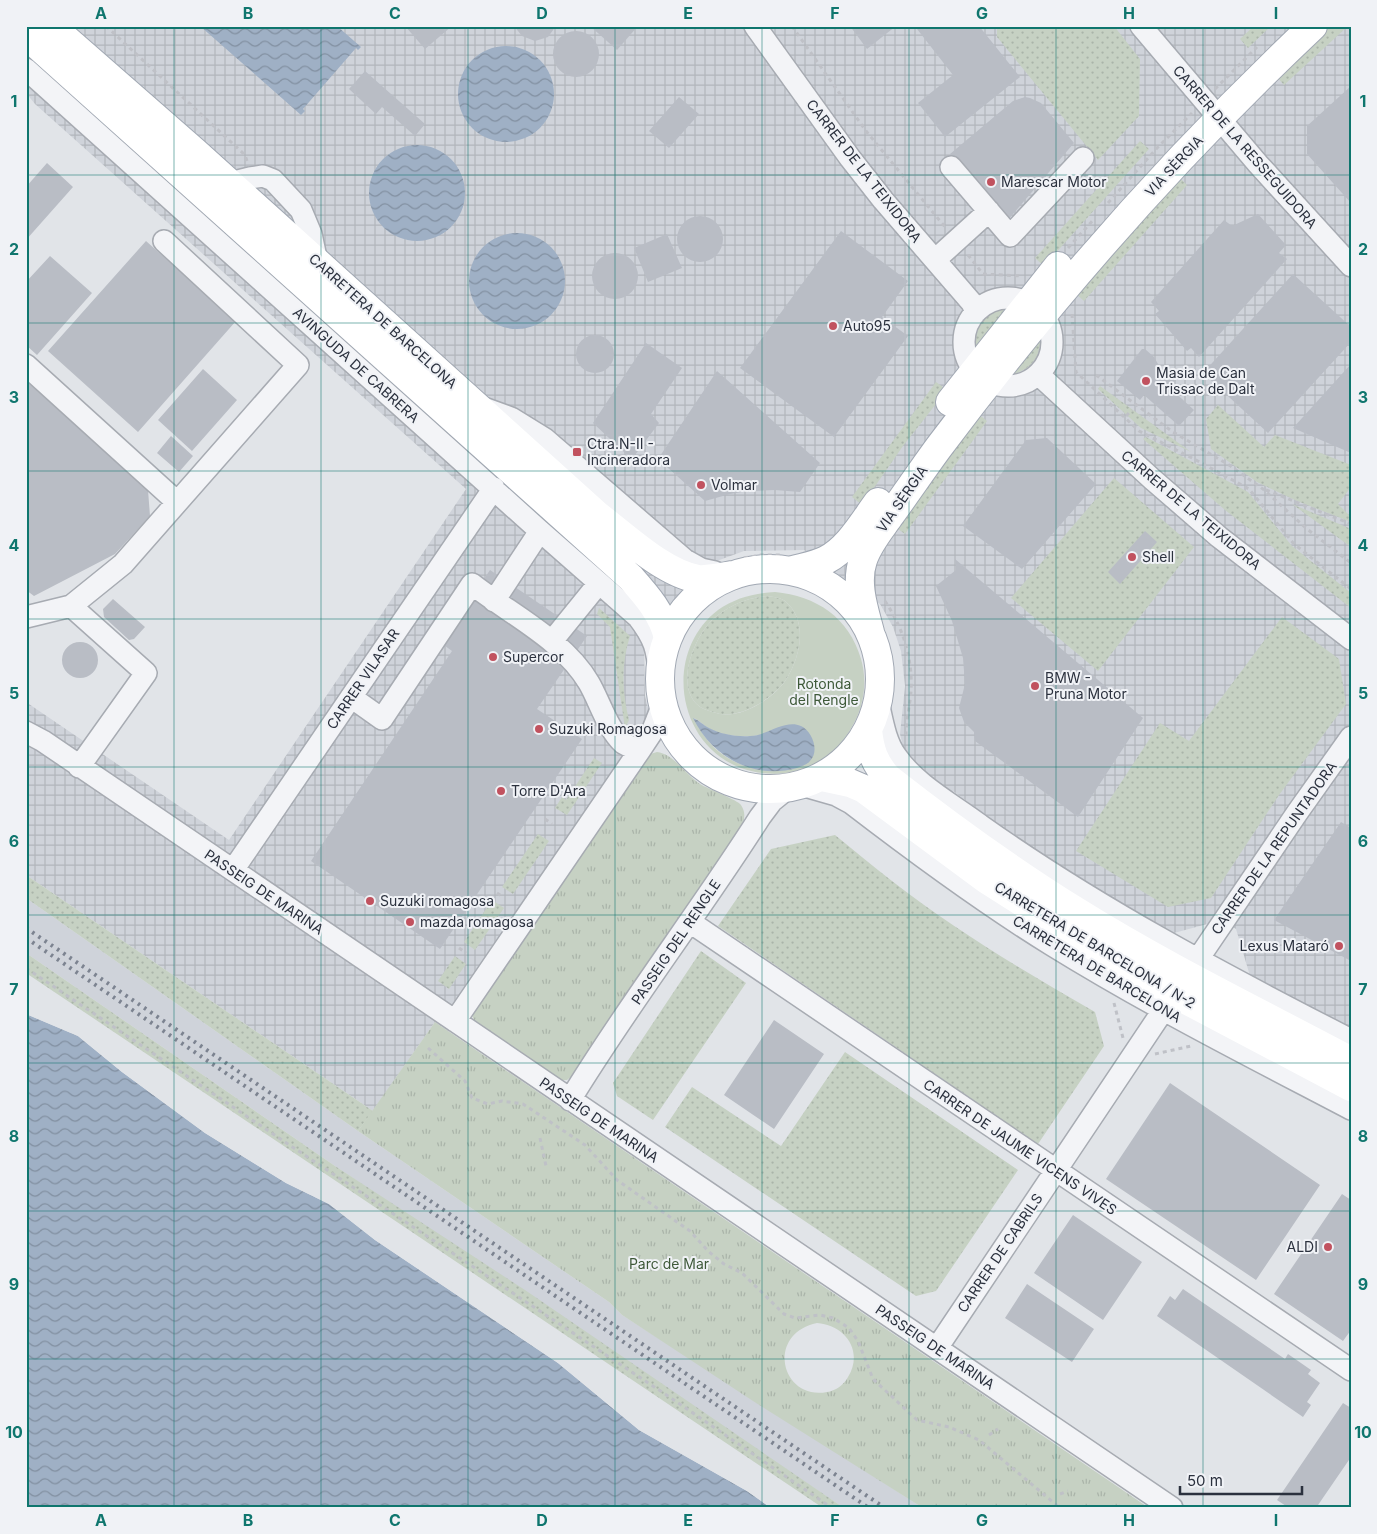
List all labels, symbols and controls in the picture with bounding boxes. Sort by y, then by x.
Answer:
text: A [95,3,107,23]
text: B [243,3,253,23]
text: C [389,3,401,23]
text: D [536,3,548,23]
text: E [683,3,693,23]
text: F [830,3,840,23]
text: G [976,3,988,23]
text: H [1123,3,1135,23]
text: I [1274,3,1278,23]
street label: CARRER DE LA RESSEGUIDORA [1170,62,1321,232]
text: 1 [11,91,17,111]
text: 1 [1360,91,1366,111]
street label: CARRER DE LA TEIXIDORA [803,96,926,246]
street label: VIA SÈRGIA [1141,131,1206,200]
place label: Marescar Motor [1001,173,1106,190]
marker: Marescar Motor [985,176,997,188]
text: 2 [9,239,19,259]
text: 2 [1358,239,1368,259]
street label: CARRETERA DE BARCELONA [306,250,461,392]
street label: AVINGUDA DE CABRERA [290,303,423,426]
place label: Auto95 [843,317,891,334]
marker: Auto95 [827,320,839,332]
place label: Masia de Can Trissac de Dalt [1156,364,1255,397]
marker: Masia de Can Trissac de Dalt [1140,375,1152,387]
text: 3 [9,387,19,407]
text: 3 [1358,387,1368,407]
place label: Ctra.N-II - Incineradora [587,435,670,468]
marker: Ctra.N-II - Incineradora [571,446,583,458]
street label: CARRER DE LA TEIXIDORA [1118,446,1265,573]
street label: VIA SÈRGIA [872,462,931,535]
place label: Volmar [711,476,757,493]
marker: Volmar [695,479,707,491]
text: 4 [9,535,20,555]
text: 4 [1358,535,1369,555]
place label: Shell [1142,548,1174,565]
marker: Shell [1126,551,1138,563]
street label: CARRER VILASAR [323,625,403,732]
place label: Supercor [503,648,564,665]
marker: Supercor [487,651,499,663]
place label: BMW - Pruna Motor [1045,669,1127,702]
park label: Rotonda del Rengle [789,675,859,708]
marker: BMW - Pruna Motor [1029,680,1041,692]
text: 5 [9,683,19,703]
text: 5 [1358,683,1368,703]
place label: Suzuki Romagosa [549,720,667,737]
marker: Suzuki Romagosa [533,723,545,735]
street label: CARRER DE LA REPUNTADORA [1207,758,1340,937]
place label: Torre D'Ara [511,782,586,799]
marker: Torre D'Ara [495,785,507,797]
text: 6 [9,831,19,851]
text: 6 [1358,831,1368,851]
street label: PASSEIG DE MARINA [202,845,327,938]
street label: PASSEIG DEL RENGLE [627,876,724,1007]
street label: CARRETERA DE BARCELONA / N-2 [991,878,1199,1012]
place label: Suzuki romagosa [380,892,494,909]
marker: Suzuki romagosa [364,895,376,907]
street label: CARRETERA DE BARCELONA [1010,912,1184,1026]
place label: mazda romagosa [420,913,534,930]
marker: mazda romagosa [404,916,416,928]
place label: Lexus Mataró [1240,937,1329,954]
marker: Lexus Mataró [1333,940,1345,952]
text: 7 [9,979,19,999]
text: 7 [1358,979,1368,999]
street label: PASSEIG DE MARINA [537,1073,662,1166]
street label: CARRER DE JAUME VICENS VIVES [920,1075,1120,1218]
text: 8 [9,1126,19,1146]
text: 8 [1358,1126,1368,1146]
street label: CARRER DE CABRILS [953,1190,1046,1315]
place label: ALDI [1287,1238,1318,1255]
marker: ALDI [1322,1241,1334,1253]
park label: Parc de Mar [629,1255,709,1272]
text: 9 [9,1274,19,1294]
text: 9 [1358,1274,1368,1294]
street label: PASSEIG DE MARINA [873,1300,998,1393]
text: 10 [5,1422,23,1442]
text: 10 [1354,1422,1372,1442]
scale bar [1180,1464,1302,1496]
text: 50 m [1187,1471,1223,1490]
text: A [95,1510,107,1530]
text: B [243,1510,253,1530]
text: C [389,1510,401,1530]
text: D [536,1510,548,1530]
text: E [683,1510,693,1530]
text: F [830,1510,840,1530]
text: G [976,1510,988,1530]
text: H [1123,1510,1135,1530]
text: I [1274,1510,1278,1530]

